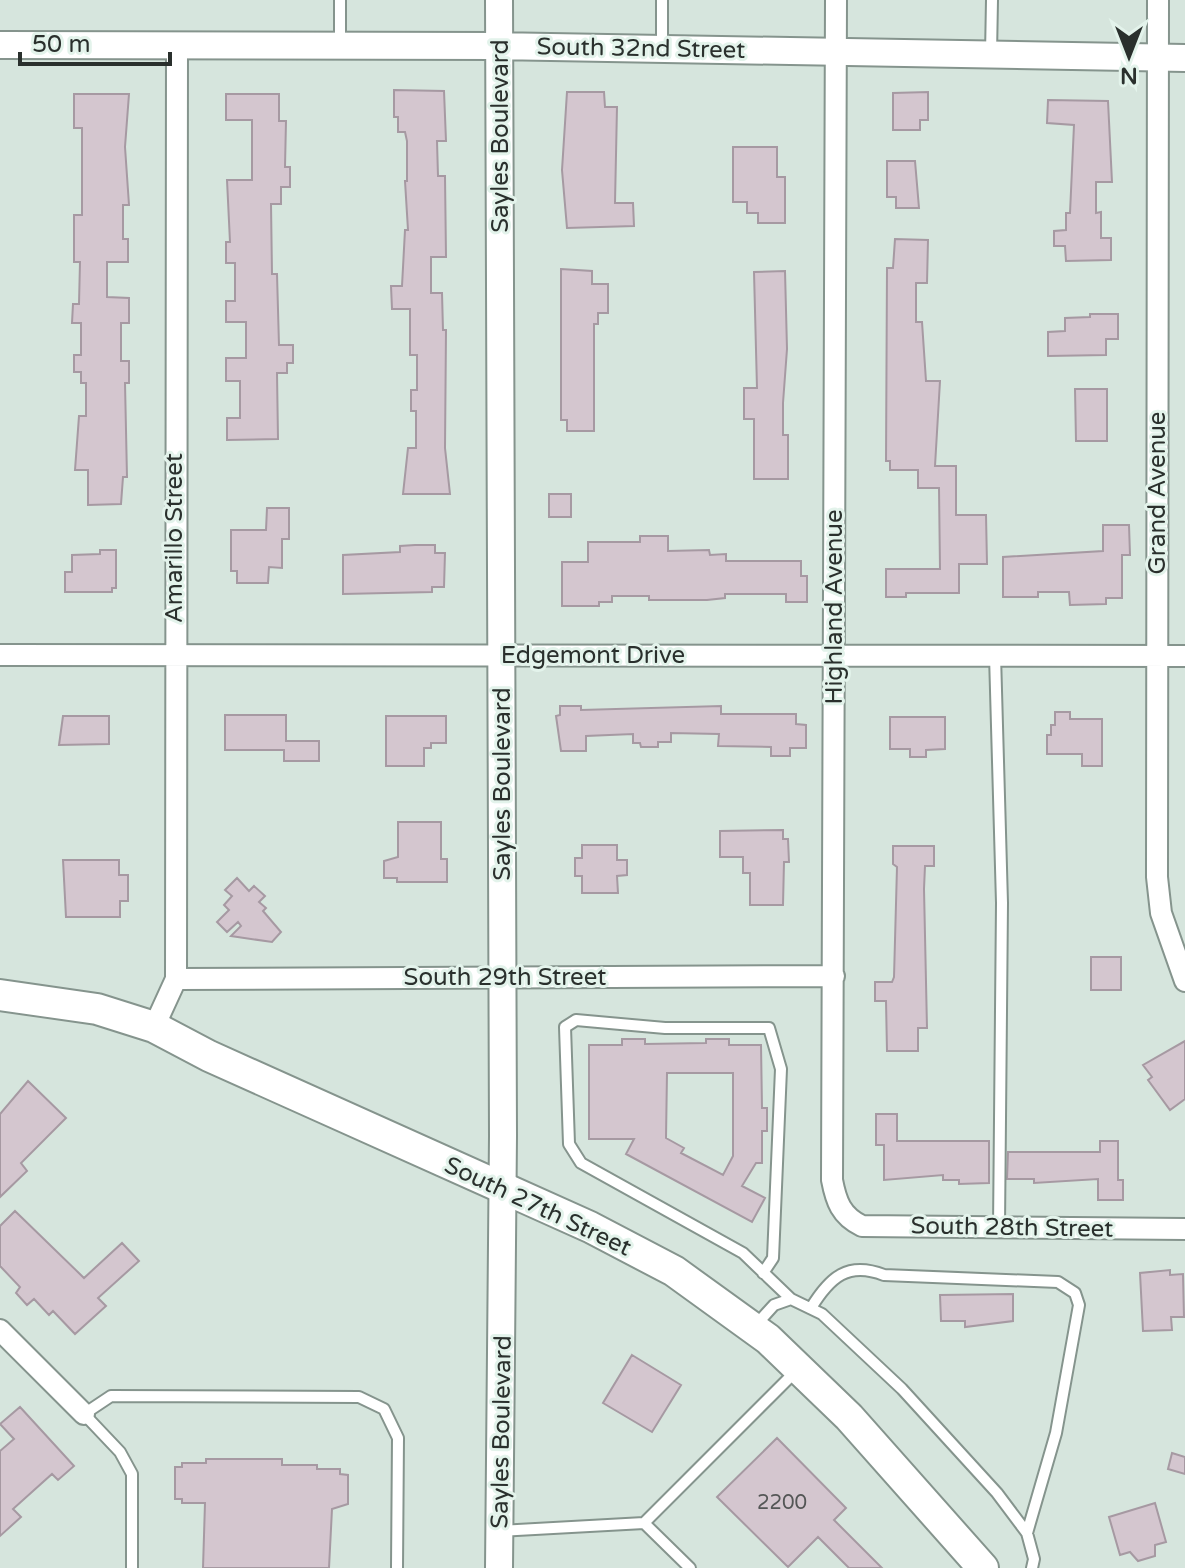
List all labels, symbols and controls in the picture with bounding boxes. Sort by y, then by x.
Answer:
scale bar [20,16,170,66]
north arrow [1089,16,1169,96]
text: 50 m [32,30,90,59]
street label: South 32nd Street [536,32,746,65]
street label: Sayles Boulevard [486,39,515,233]
text: N [1120,62,1138,88]
street label: Grand Avenue [1143,412,1172,574]
street label: Amarillo Street [160,453,189,623]
street label: Highland Avenue [820,510,849,704]
street label: Edgemont Drive [501,641,685,670]
street label: Sayles Boulevard [488,687,517,881]
street label: South 29th Street [404,963,606,992]
street label: South 27th Street [440,1150,636,1262]
street label: South 28th Street [910,1211,1114,1244]
street label: Sayles Boulevard [485,1335,518,1529]
house number: 2200 [757,1491,807,1515]

